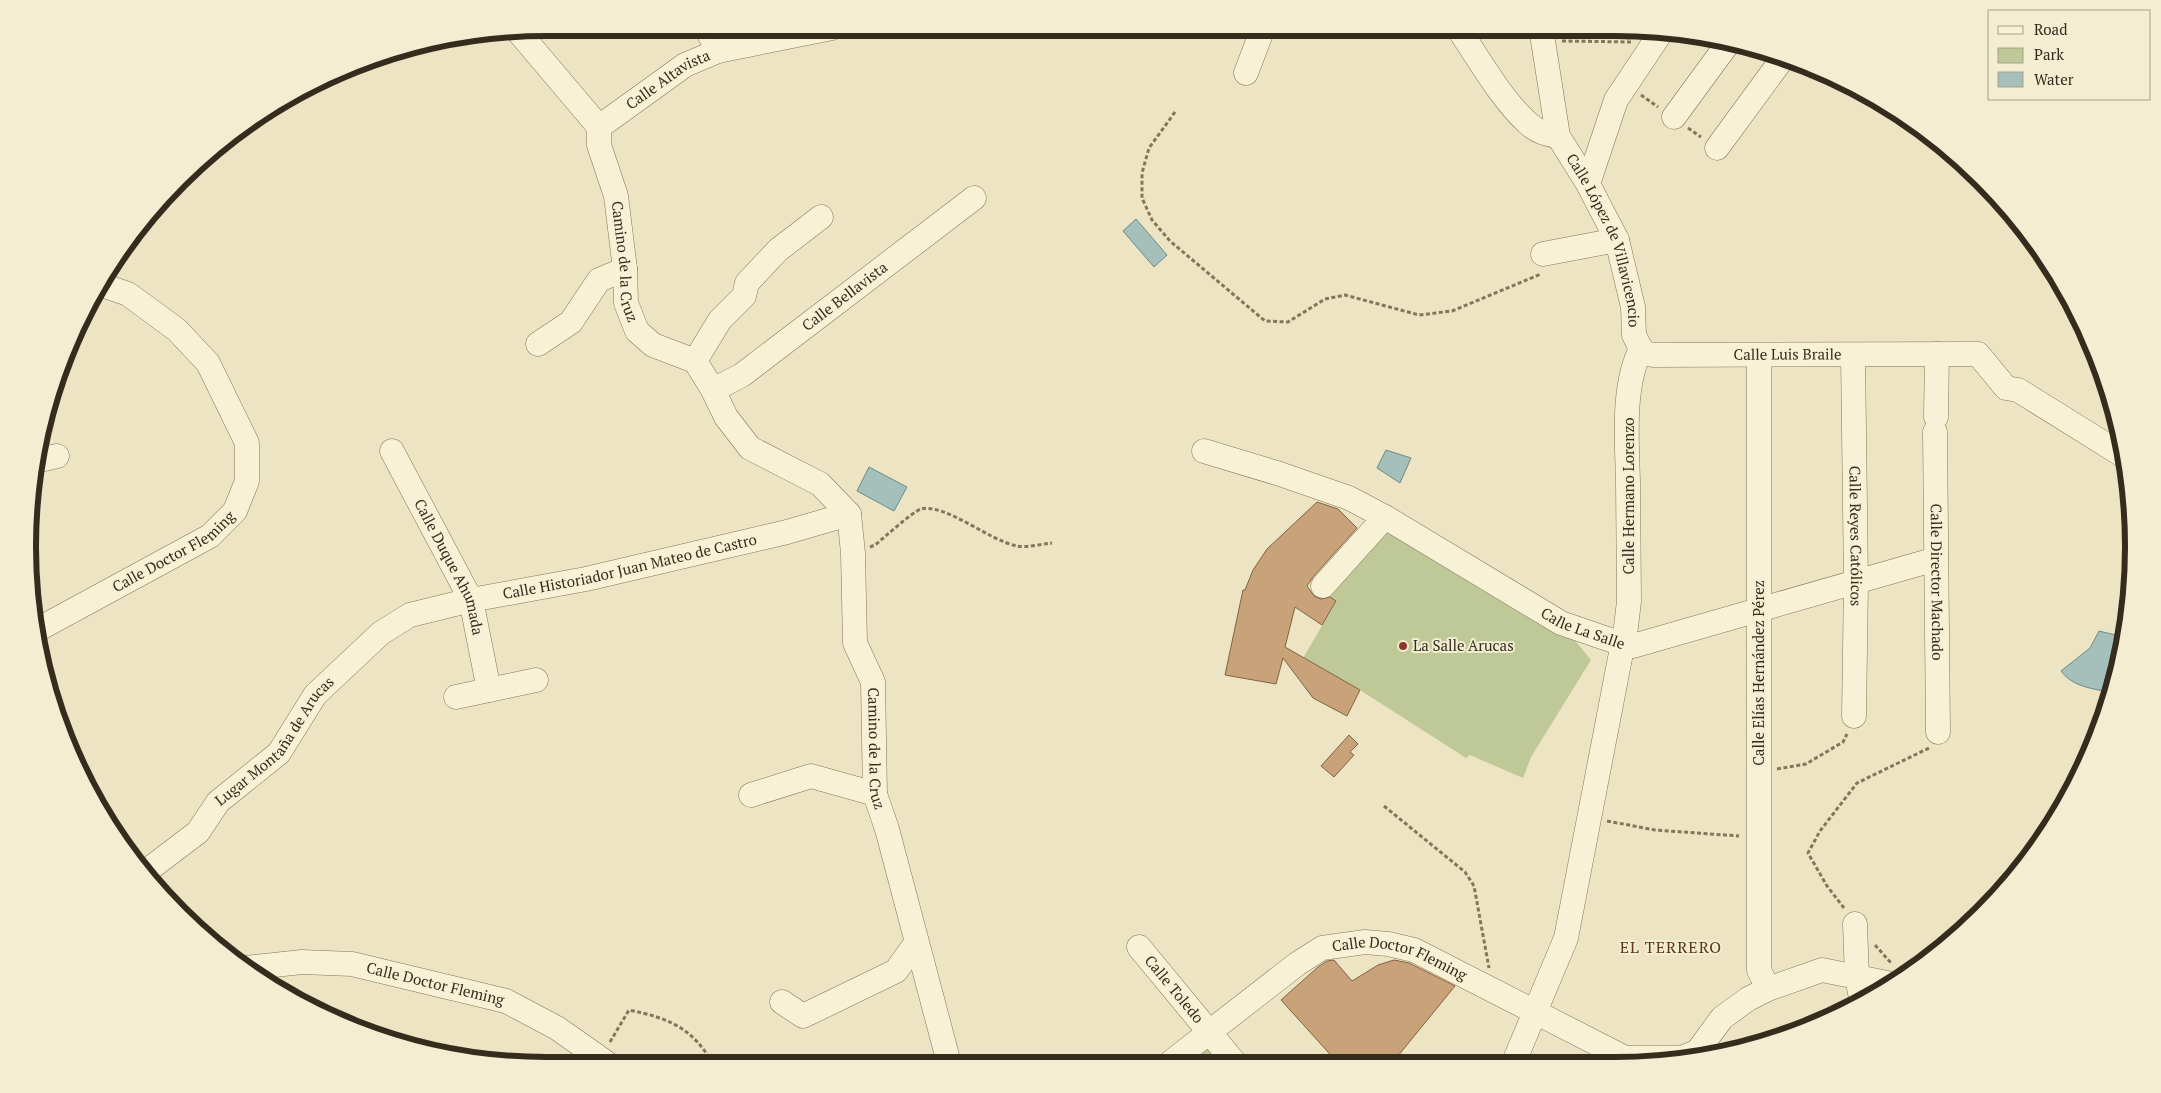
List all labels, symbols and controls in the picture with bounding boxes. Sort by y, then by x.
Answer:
legend [1988,10,2151,100]
text: Road [2034,19,2067,39]
street label: Calle Altavista [621,44,713,114]
text: Park [2034,44,2064,64]
text: Water [2034,69,2074,89]
street label: Calle López de Villavicencio [1562,149,1645,328]
street label: Camino de la Cruz [608,200,643,325]
street label: Calle Bellavista [797,256,891,335]
street label: Calle Luis Braile [1733,343,1842,364]
street label: Calle Hermano Lorenzo [1618,417,1638,575]
street label: Calle Reyes Católicos [1845,465,1867,607]
street label: Calle Duque Ahumada [410,495,489,637]
street label: Calle Director Machado [1927,503,1948,660]
street label: Calle Doctor Fleming [108,505,239,596]
street label: Calle Historiador Juan Mateo de Castro [501,528,759,603]
street label: Calle Elías Hernández Pérez [1748,580,1768,766]
street label: Calle La Salle [1537,602,1628,653]
place label: La Salle Arucas [1413,635,1514,655]
marker: La Salle Arucas [1397,640,1409,652]
street label: Lugar Montaña de Arucas [210,671,338,810]
street label: Camino de la Cruz [864,687,890,812]
street label: Calle Doctor Fleming [1330,931,1472,985]
district label: EL TERRERO [1620,936,1722,958]
street label: Calle Toledo [1141,950,1209,1027]
street label: Calle Doctor Fleming [365,957,508,1010]

